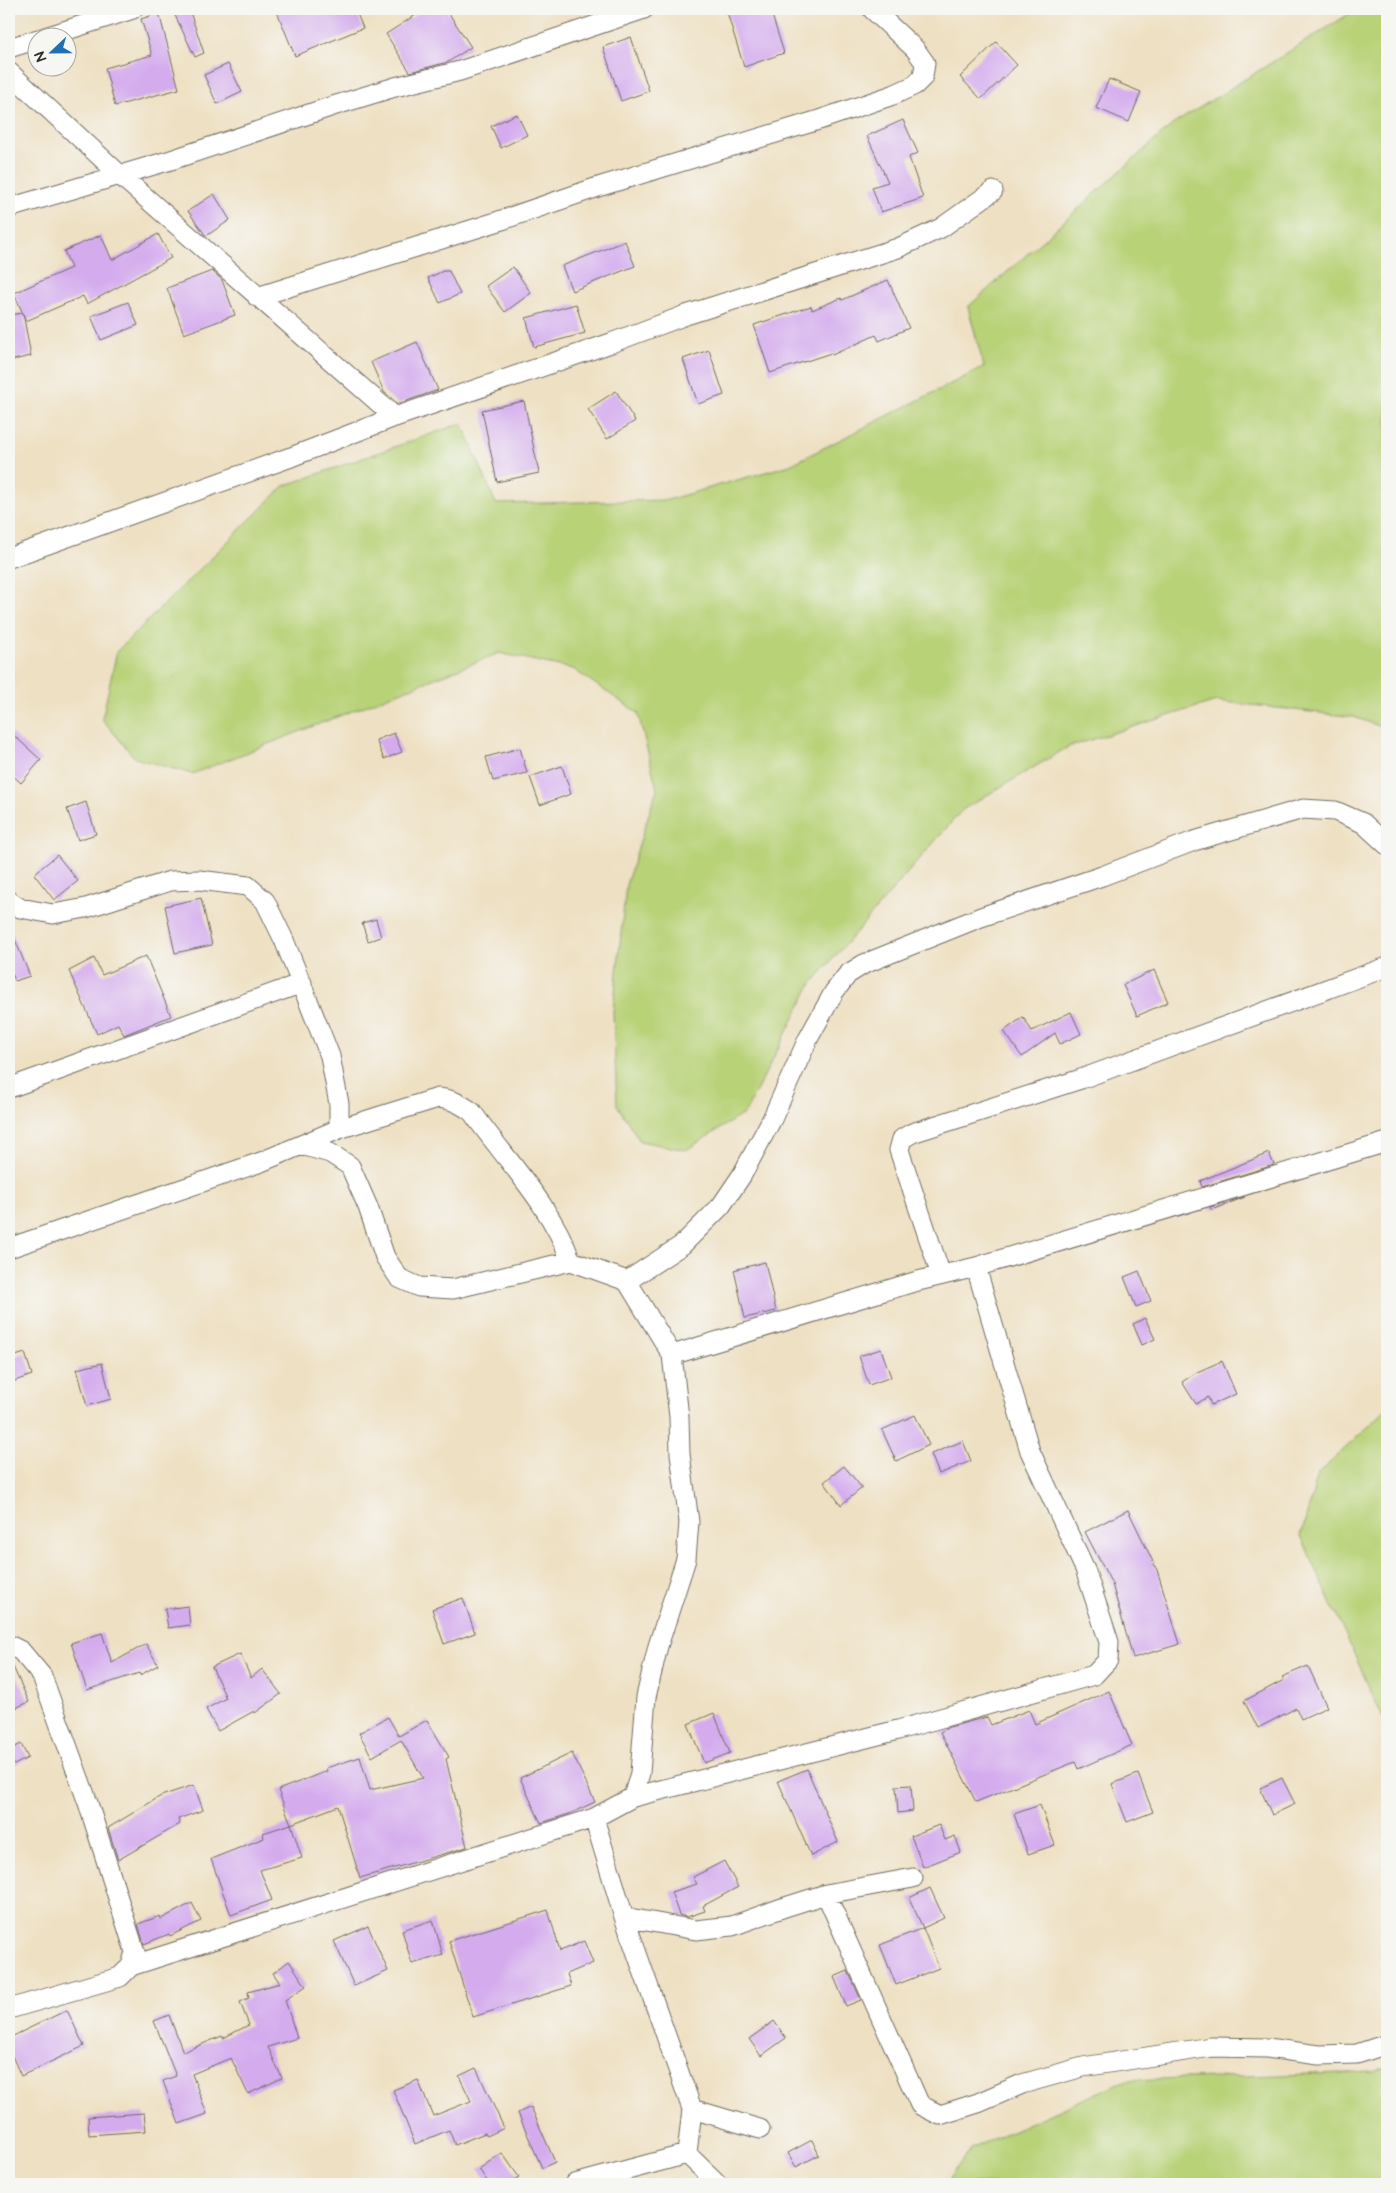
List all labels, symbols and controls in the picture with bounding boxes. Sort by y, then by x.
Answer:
north arrow [28,28,78,78]
text: N [30,48,52,64]

